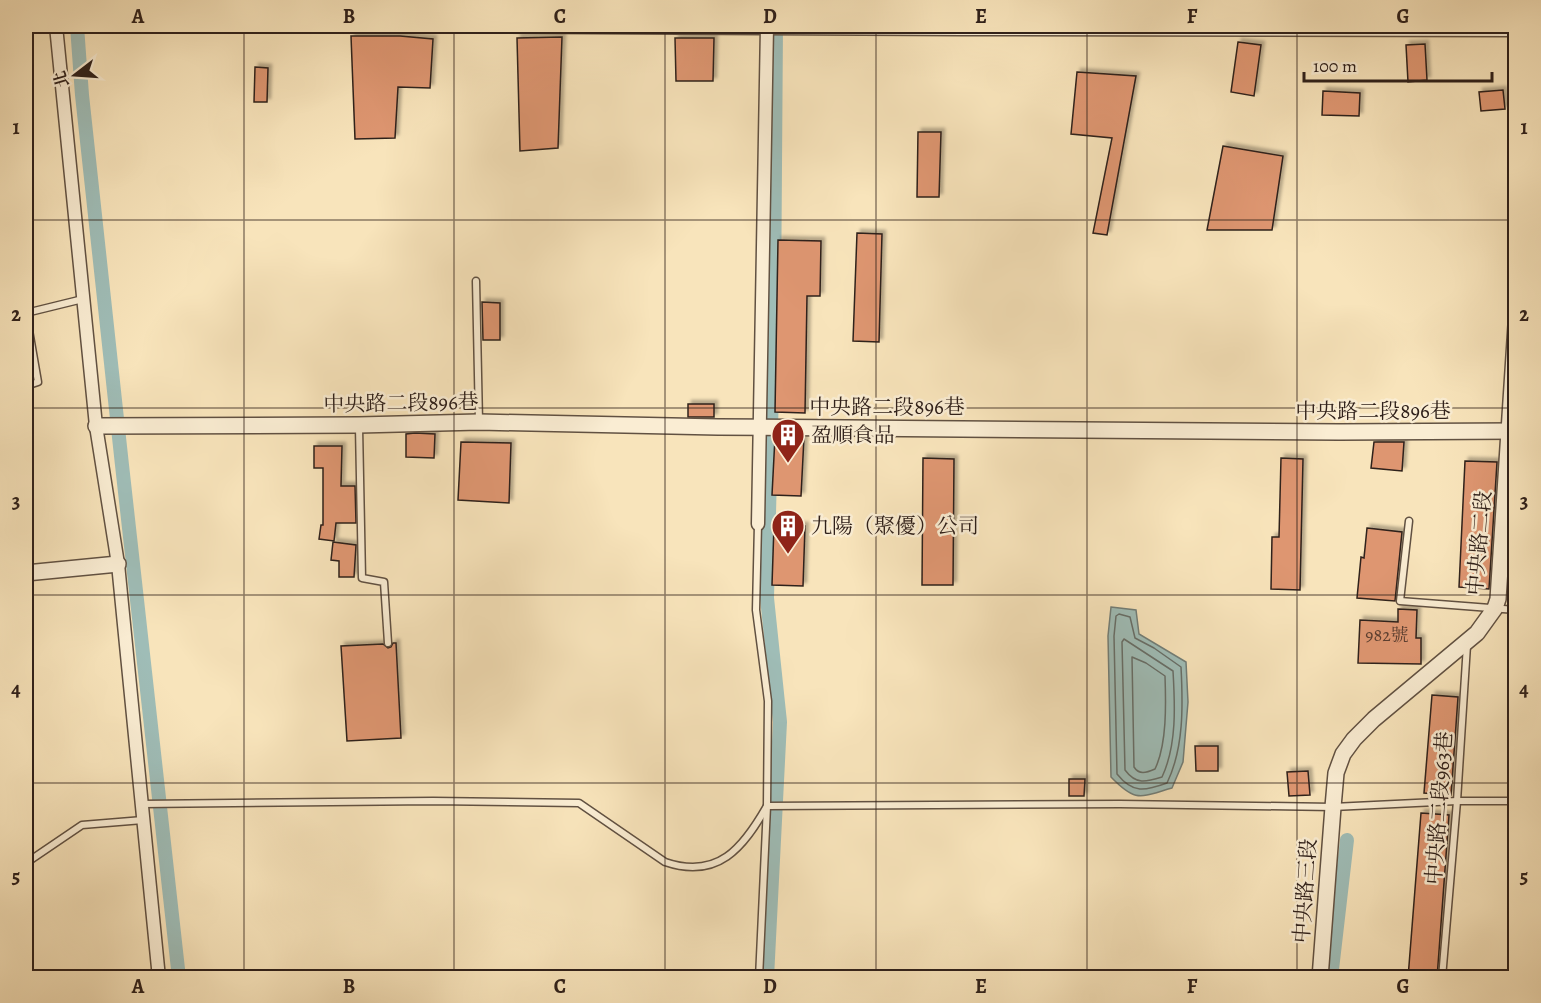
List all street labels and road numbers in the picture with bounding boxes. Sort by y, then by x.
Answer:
street label: 中央路二段896巷 [323,388,479,418]
street label: 中央路二段896巷 [809,393,965,421]
street label: 中央路二段896巷 [1295,397,1451,425]
street label: 中央路二段 [1460,489,1498,597]
street label: 中央路二段963巷 [1420,730,1458,886]
street label: 中央路三段 [1287,838,1323,944]

